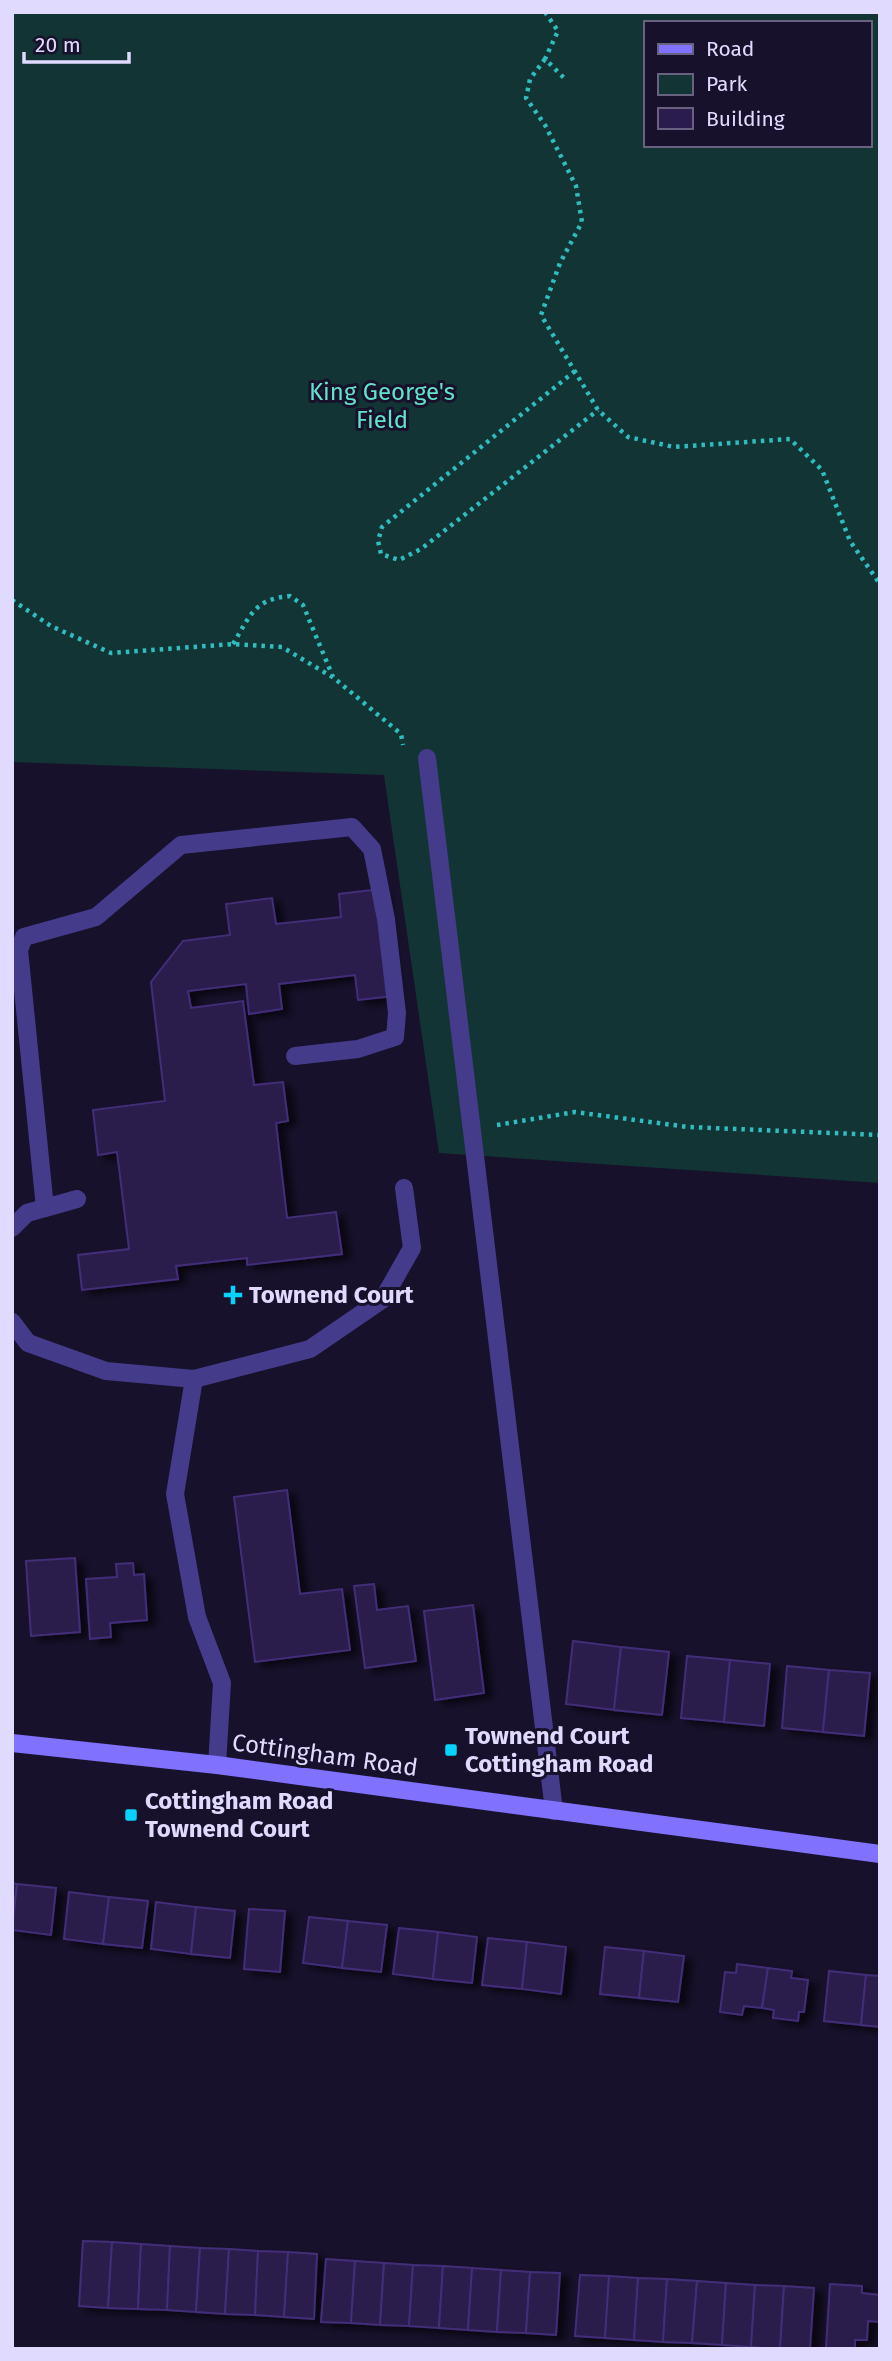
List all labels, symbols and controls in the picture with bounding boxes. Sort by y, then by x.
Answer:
scale bar [24,21,130,65]
legend [644,21,871,147]
text: 20 m [35,32,81,58]
text: Road [706,36,754,62]
text: Park [706,71,748,97]
text: Building [706,106,785,132]
park label: King George's Field [309,378,455,434]
place label: Townend Court [249,1281,414,1309]
marker: Townend Court [223,1285,243,1305]
place label: Townend Court Cottingham Road [465,1722,653,1778]
street label: Cottingham Road [230,1728,420,1782]
marker: Townend Court Cottingham Road [443,1742,459,1758]
place label: Cottingham Road Townend Court [145,1787,333,1843]
marker: Cottingham Road Townend Court [123,1807,139,1823]

